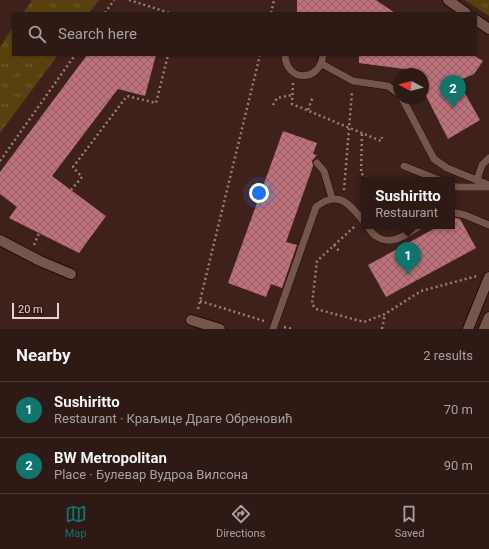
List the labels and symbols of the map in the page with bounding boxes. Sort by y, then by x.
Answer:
north arrow [393,68,429,104]
pin: 2 [440,75,466,108]
your location [249,183,269,203]
pin: 1 [395,242,421,275]
scale bar [12,301,59,320]

